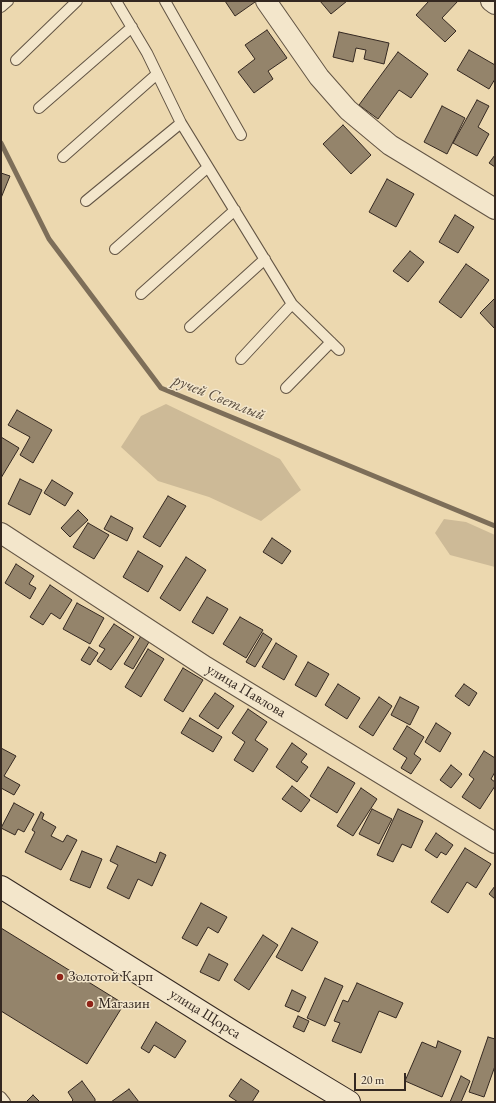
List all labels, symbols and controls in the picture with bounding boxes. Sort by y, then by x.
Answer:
water label: ручей Светлый [170,371,268,425]
street label: улица Павлова [203,660,289,722]
place label: Золотой Карп [68,968,153,986]
marker: Золотой Карп [55,972,65,982]
street label: улица Щорса [166,985,244,1043]
place label: Магазин [98,995,150,1013]
marker: Магазин [85,999,95,1009]
scale bar [356,1065,408,1091]
text: 20 m [361,1072,384,1088]

